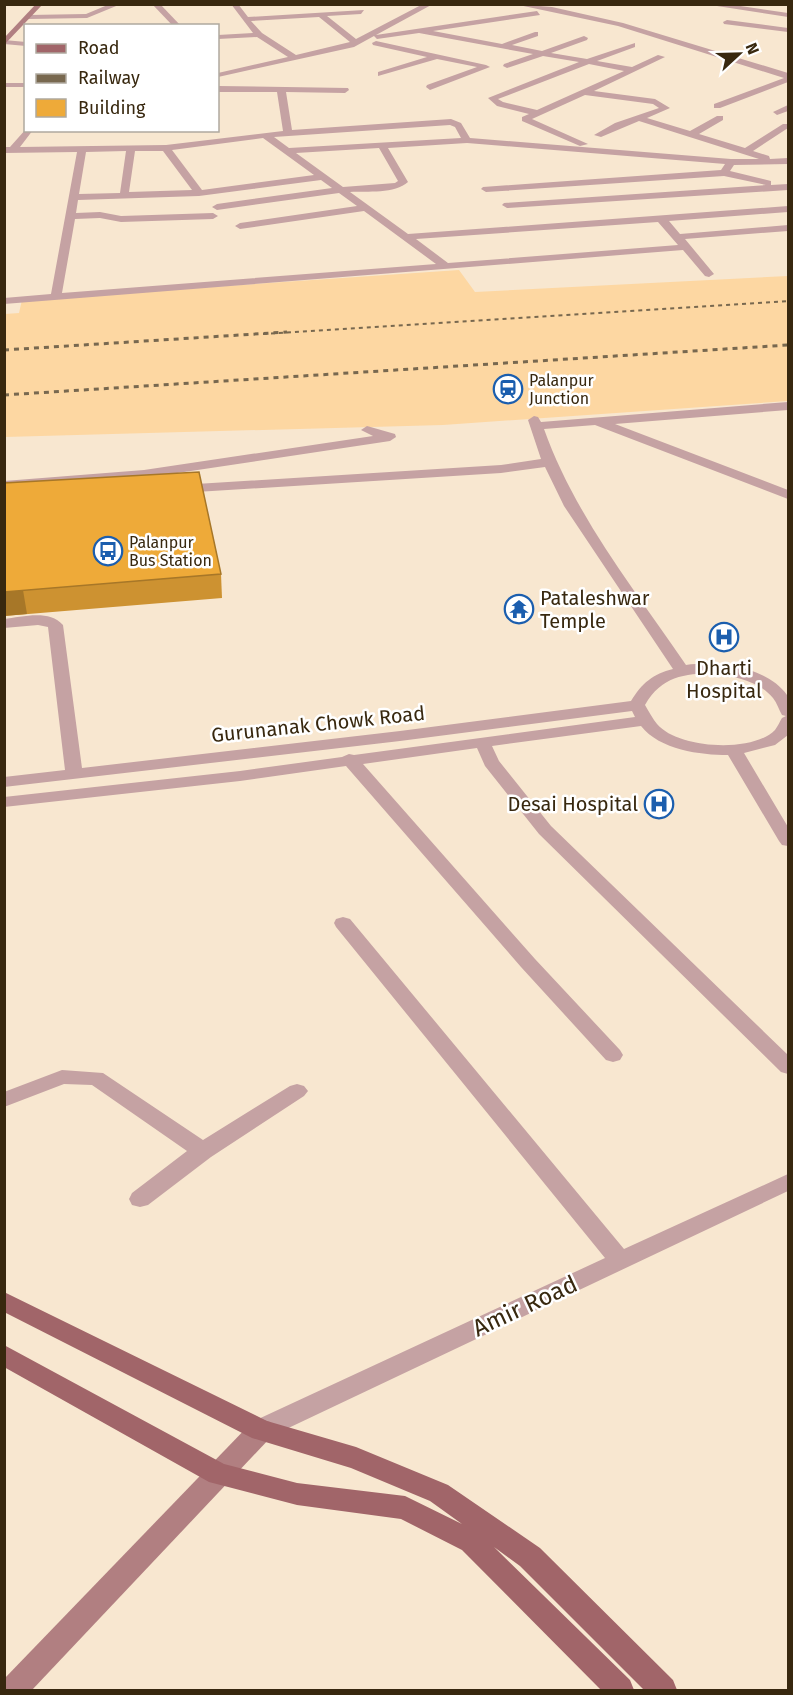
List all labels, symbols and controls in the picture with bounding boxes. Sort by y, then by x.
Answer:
legend [24,24,219,132]
north arrow [709,24,769,84]
text: Road [78,37,120,59]
text: N [742,40,763,57]
text: Railway [78,67,140,89]
text: Building [78,97,146,119]
place label: Palanpur Junction [529,371,594,408]
station icon: Palanpur Junction [492,373,524,405]
place label: Palanpur Bus Station [129,533,212,570]
bus stop icon: Palanpur Bus Station [92,535,124,567]
place label: Pataleshwar Temple [540,586,650,633]
temple icon: Pataleshwar Temple [503,593,535,625]
hospital icon: Dharti Hospital [708,621,740,653]
place label: Dharti Hospital [686,656,762,703]
street label: Gurunanak Chowk Road [210,701,426,747]
hospital icon: Desai Hospital [643,788,675,820]
place label: Desai Hospital [508,792,638,816]
street label: Amir Road [468,1270,582,1342]

